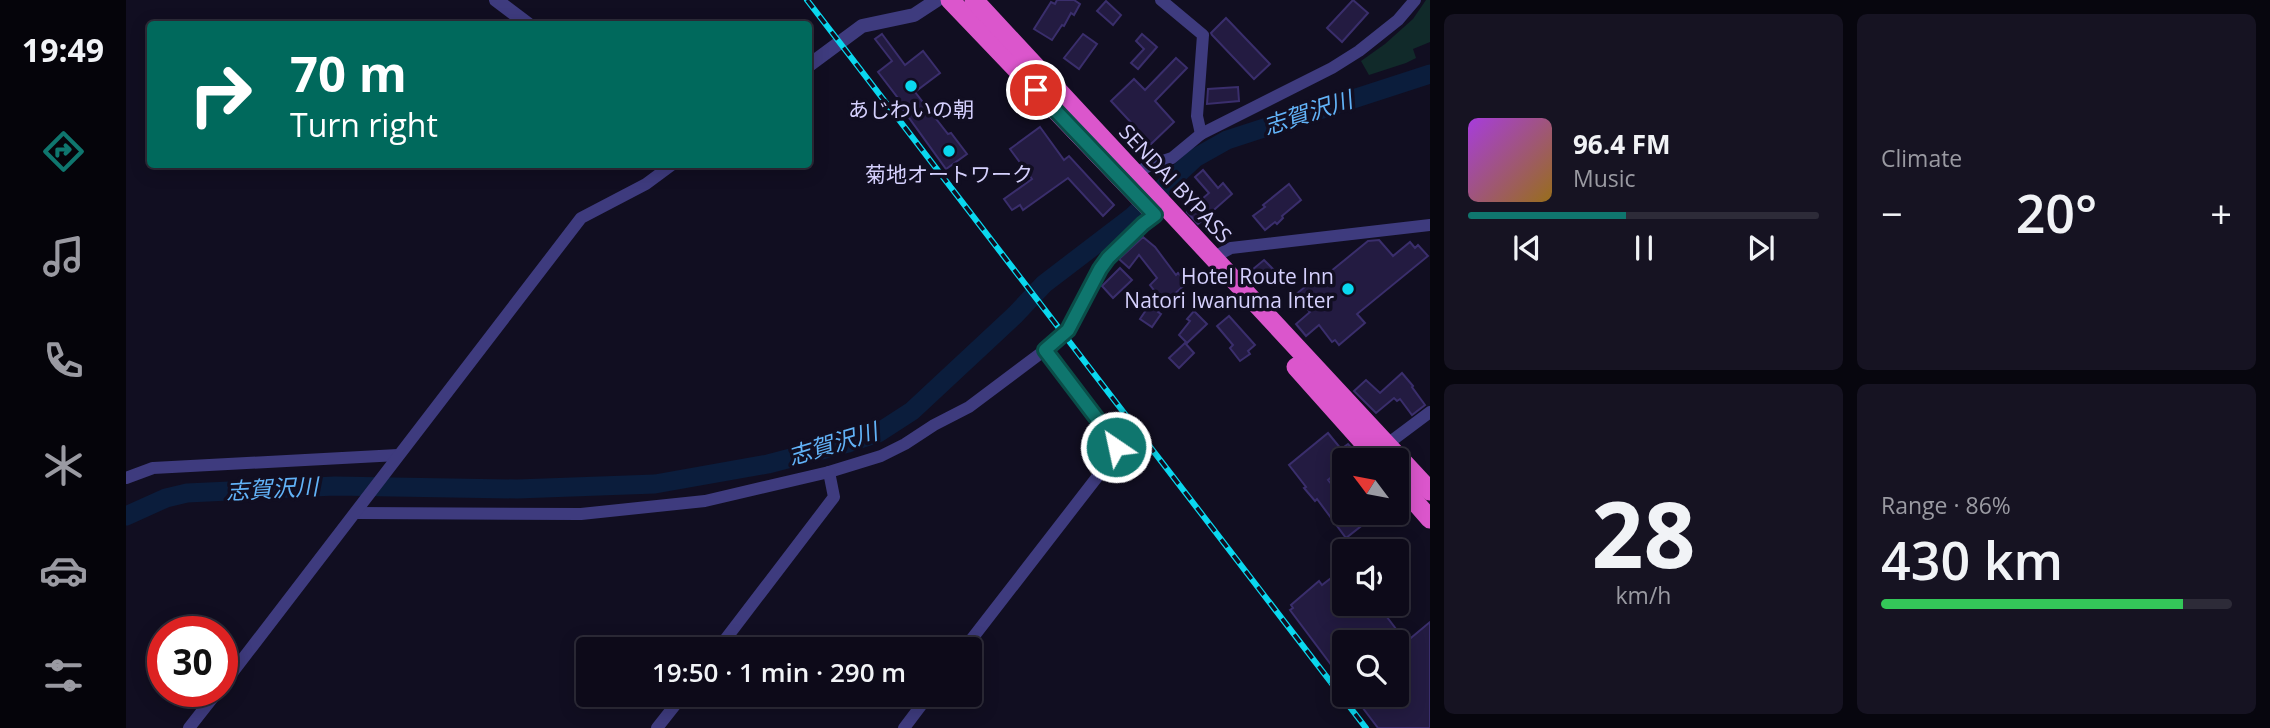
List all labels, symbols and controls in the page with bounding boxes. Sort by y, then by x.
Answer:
text: 19:49 [22,28,104,71]
text: 70 m [290,40,407,106]
icon: right [175,49,266,140]
pin [1006,60,1066,120]
icon: arrive [1017,71,1055,109]
marker: あじわいの朝 [903,78,919,94]
water label: 志賀沢川 [1259,82,1359,141]
place label: あじわいの朝 [848,95,974,123]
text: Turn right [290,103,438,146]
street label: SENDAI BYPASS [1113,118,1238,249]
text: 96.4 FM [1573,126,1671,162]
icon: directions [39,127,88,176]
text: Climate [1881,142,1962,174]
marker: 菊地オートワーク [941,143,957,159]
place label: 菊地オートワーク [865,160,1033,188]
text: Music [1573,162,1636,194]
text: 20° [2016,177,2097,248]
text: − [1881,187,1903,239]
text: + [2210,187,2232,239]
icon: previous [1508,229,1546,267]
icon: pause [1625,229,1663,267]
icon: next [1742,229,1780,267]
icon: music [39,232,88,281]
place label: Hotel Route Inn Natori Iwanuma Inter [1124,262,1334,314]
marker: Hotel Route Inn Natori Iwanuma Inter [1340,281,1356,297]
icon: phone [39,336,88,385]
position arrow [1079,410,1153,484]
water label: 志賀沢川 [784,413,884,472]
icon: climate [39,441,88,490]
north arrow [1332,448,1409,525]
map controls [1332,448,1409,707]
water label: 志賀沢川 [225,469,322,506]
text: 28 [1591,471,1696,595]
text: Range · 86% [1881,489,2011,521]
text: 430 km [1881,524,2063,595]
button: sound [1332,539,1409,616]
icon: car [39,546,88,595]
text: km/h [1616,579,1671,611]
speed limit sign: 30 [147,616,238,707]
button: search [1332,630,1409,707]
icon: filters [39,651,88,700]
text: 19:50 · 1 min · 290 m [652,654,906,690]

